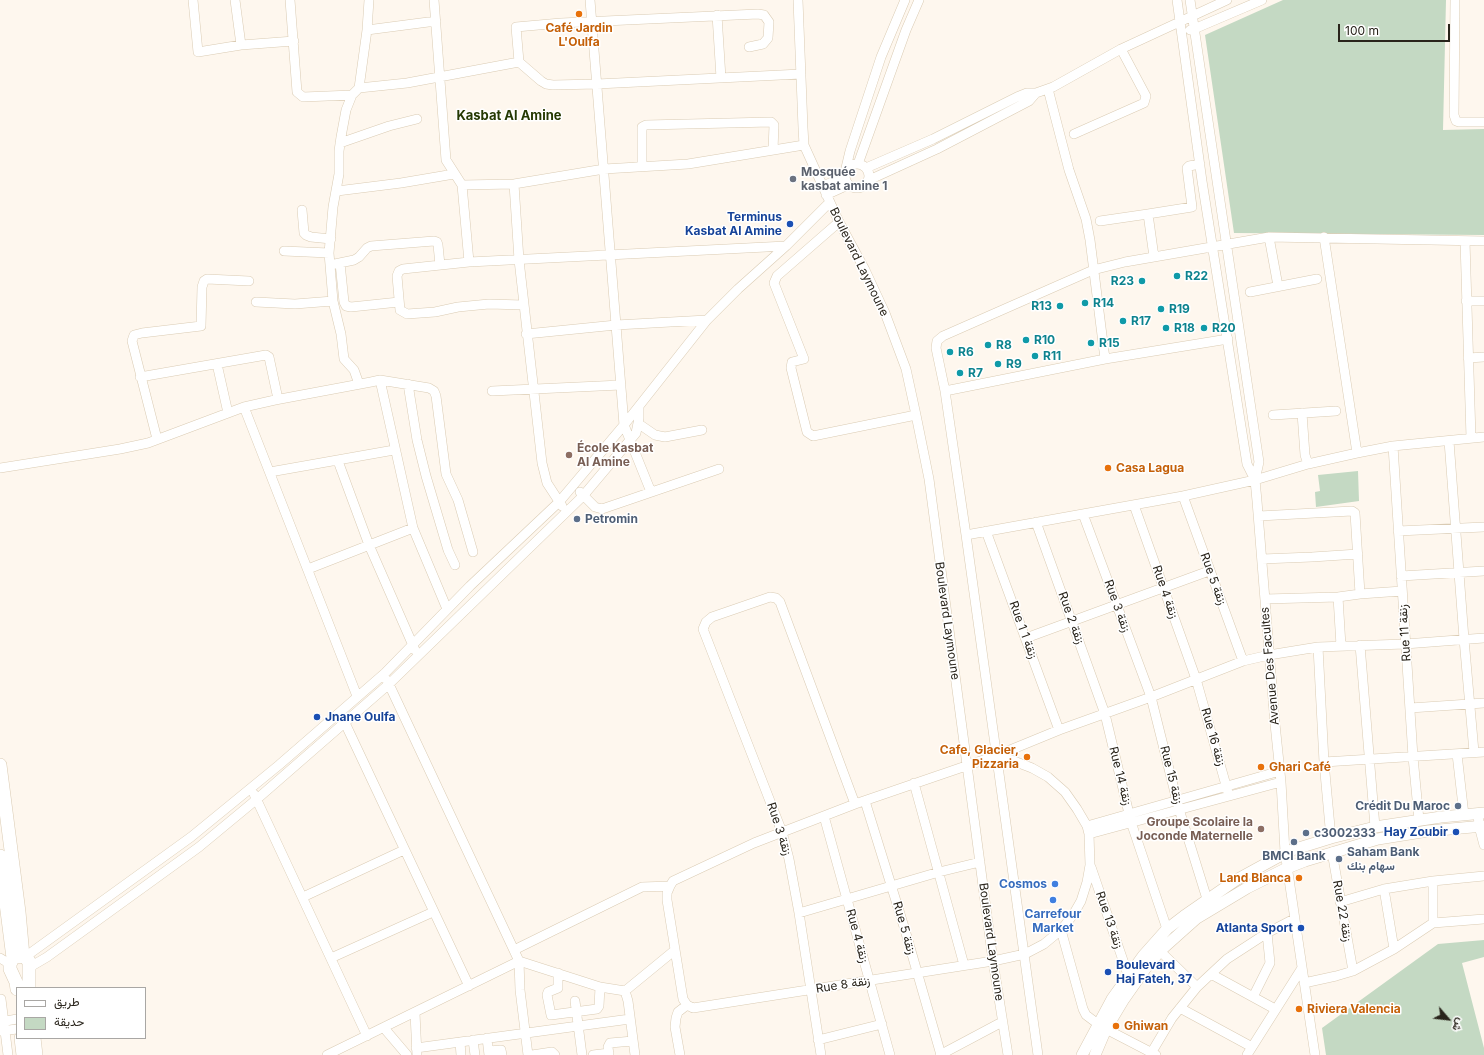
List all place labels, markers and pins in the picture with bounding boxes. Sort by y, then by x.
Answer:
marker: Café Jardin L'Oulfa [574,9,584,19]
place label: Café Jardin L'Oulfa [545,21,613,49]
place label: Mosquée kasbat amine 1 [801,165,887,193]
marker: Mosquée kasbat amine 1 [788,174,798,184]
place label: Terminus Kasbat Al Amine [685,210,782,238]
marker: Terminus Kasbat Al Amine [785,219,795,229]
place label: R22 [1185,269,1208,283]
marker: R22 [1172,271,1182,281]
place label: R23 [1111,274,1134,288]
marker: R23 [1137,276,1147,286]
place label: R14 [1093,296,1114,310]
marker: R14 [1080,298,1090,308]
place label: R13 [1031,299,1052,313]
marker: R13 [1055,301,1065,311]
place label: R19 [1169,302,1190,316]
marker: R19 [1156,304,1166,314]
place label: R17 [1131,314,1151,328]
marker: R17 [1118,316,1128,326]
place label: R18 [1174,321,1195,335]
place label: R20 [1212,321,1236,335]
marker: R18 [1161,323,1171,333]
marker: R20 [1199,323,1209,333]
place label: R10 [1034,333,1055,347]
marker: R10 [1021,335,1031,345]
place label: R15 [1099,336,1120,350]
place label: R8 [996,338,1012,352]
marker: R15 [1086,338,1096,348]
marker: R8 [983,340,993,350]
place label: R6 [958,345,974,359]
marker: R6 [945,347,955,357]
place label: R11 [1043,349,1061,363]
marker: R11 [1030,351,1040,361]
place label: R9 [1006,357,1022,371]
marker: R9 [993,359,1003,369]
place label: R7 [968,366,983,380]
marker: R7 [955,368,965,378]
place label: École Kasbat Al Amine [577,441,653,469]
marker: École Kasbat Al Amine [564,450,574,460]
place label: Casa Lagua [1116,461,1184,475]
marker: Casa Lagua [1103,463,1113,473]
place label: Petromin [585,512,638,526]
marker: Petromin [572,514,582,524]
place label: Jnane Oulfa [325,710,395,724]
marker: Jnane Oulfa [312,712,322,722]
place label: Cafe, Glacier, Pizzaria [940,743,1019,771]
marker: Cafe, Glacier, Pizzaria [1022,752,1032,762]
place label: Ghari Café [1269,760,1331,774]
marker: Ghari Café [1256,762,1266,772]
place label: Crédit Du Maroc [1355,799,1450,813]
marker: Crédit Du Maroc [1453,801,1463,811]
place label: Groupe Scolaire la Joconde Maternelle [1136,815,1253,843]
marker: Groupe Scolaire la Joconde Maternelle [1256,824,1266,834]
place label: Hay Zoubir [1384,825,1448,839]
place label: c3002333 [1314,826,1376,840]
marker: Hay Zoubir [1451,827,1461,837]
marker: c3002333 [1301,828,1311,838]
marker: BMCI Bank [1289,837,1299,847]
place label: Saham Bank سهام بنك [1347,845,1419,873]
place label: BMCI Bank [1262,849,1326,863]
marker: Saham Bank سهام بنك [1334,854,1344,864]
place label: Land Blanca [1220,871,1291,885]
marker: Land Blanca [1294,873,1304,883]
place label: Cosmos [999,877,1047,891]
marker: Cosmos [1050,879,1060,889]
marker: Carrefour Market [1048,895,1058,905]
place label: Carrefour Market [1025,907,1081,935]
place label: Atlanta Sport [1216,921,1293,935]
marker: Atlanta Sport [1296,923,1306,933]
place label: Boulevard Haj Fateh, 37 [1116,958,1192,986]
marker: Boulevard Haj Fateh, 37 [1103,967,1113,977]
place label: Riviera Valencia [1307,1002,1401,1016]
marker: Riviera Valencia [1294,1004,1304,1014]
place label: Ghiwan [1124,1019,1168,1033]
marker: Ghiwan [1111,1021,1121,1031]

